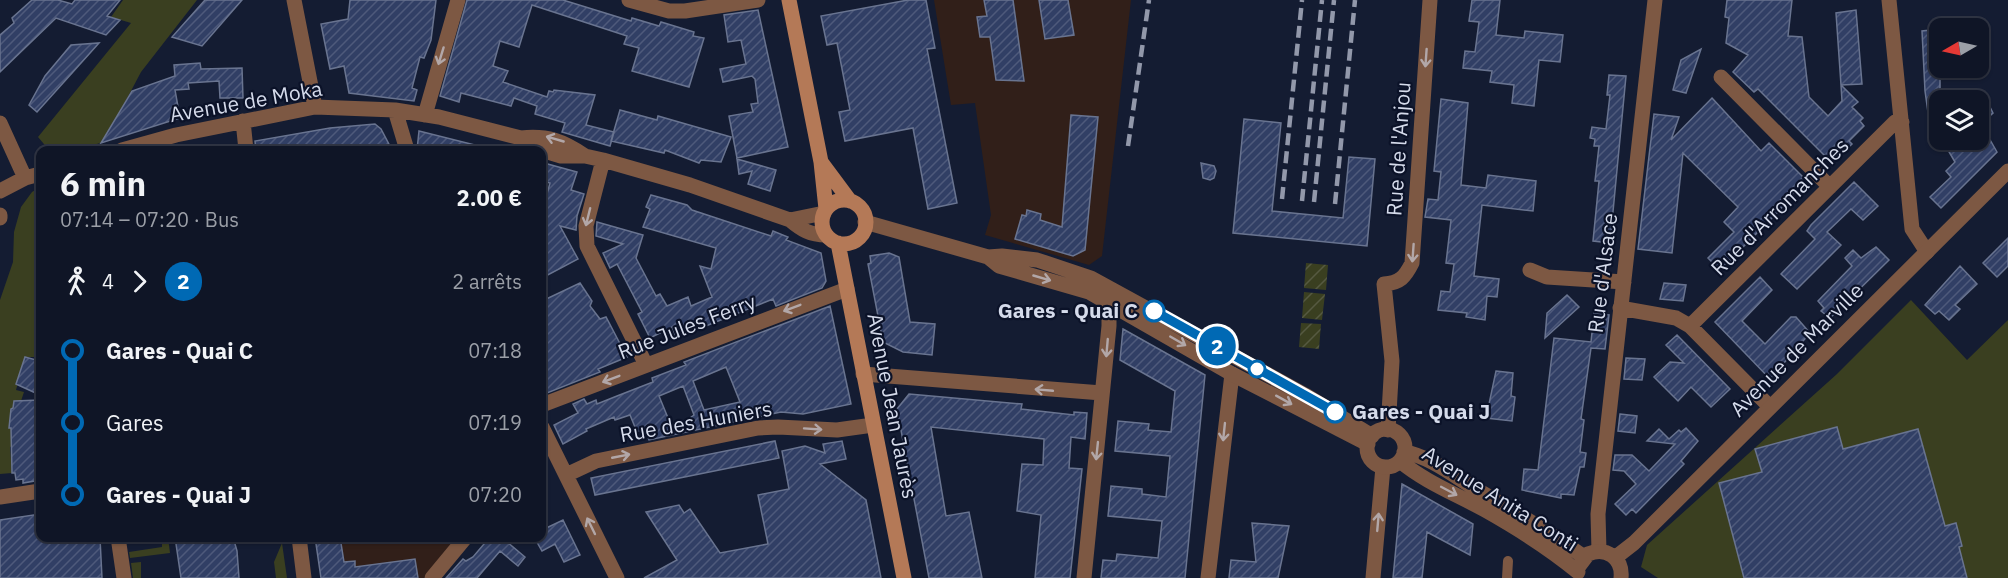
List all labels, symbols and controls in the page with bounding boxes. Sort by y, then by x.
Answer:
north arrow [1929,18,1989,78]
map controls [1929,18,1989,150]
one-way arrow [435,46,446,65]
one-way arrow [1420,48,1431,68]
street label: Avenue de Moka [167,74,324,128]
street label: Rue de l'Anjou [1379,81,1417,217]
button: layers [1929,90,1989,150]
street label: Rue d'Arromanches [1704,131,1854,281]
one-way arrow [545,133,564,144]
text: 6 min [60,162,146,205]
text: 2.00 € [457,183,522,212]
text: 07:14 – 07:20 · Bus [60,206,239,233]
one-way arrow [582,207,594,226]
street label: Rue d'Alsace [1581,211,1623,334]
one-way arrow [1407,242,1418,262]
icon: walk [60,265,93,298]
icon: forward [123,265,156,298]
text: 2 [177,267,190,295]
text: 4 [102,268,114,295]
text: 2 arrêts [452,268,522,295]
one-way arrow [1032,273,1051,284]
street label: Avenue de Marville [1723,276,1869,422]
street label: Rue Jules Ferry [614,287,760,365]
place label: Gares - Quai C [998,296,1138,324]
marker: Gares - Quai C [1143,300,1165,322]
one-way arrow [784,303,802,314]
street label: Avenue Jean Jaurès [861,311,925,501]
line badge: 2 [1198,326,1236,366]
text: 2 [1211,332,1223,360]
one-way arrow [1169,335,1186,347]
text: Gares - Quai C [106,336,253,365]
text: 07:18 [468,337,522,364]
one-way arrow [1101,338,1112,358]
unlabelled marker [1248,360,1266,378]
one-way arrow [602,374,620,385]
one-way arrow [1035,384,1055,395]
street label: Rue des Huniers [617,394,774,448]
one-way arrow [1275,394,1292,406]
place label: Gares - Quai J [1352,397,1490,425]
marker: Gares - Quai J [1324,401,1346,423]
text: Gares [106,408,164,437]
text: 07:19 [468,409,522,436]
one-way arrow [1218,421,1229,441]
one-way arrow [803,424,822,435]
street label: Avenue Anita Conti [1417,439,1584,557]
one-way arrow [1091,441,1102,461]
one-way arrow [611,450,630,461]
text: Gares - Quai J [106,480,251,509]
text: 07:20 [468,481,522,508]
one-way arrow [1440,486,1458,497]
one-way arrow [1373,513,1384,533]
one-way arrow [584,517,596,535]

